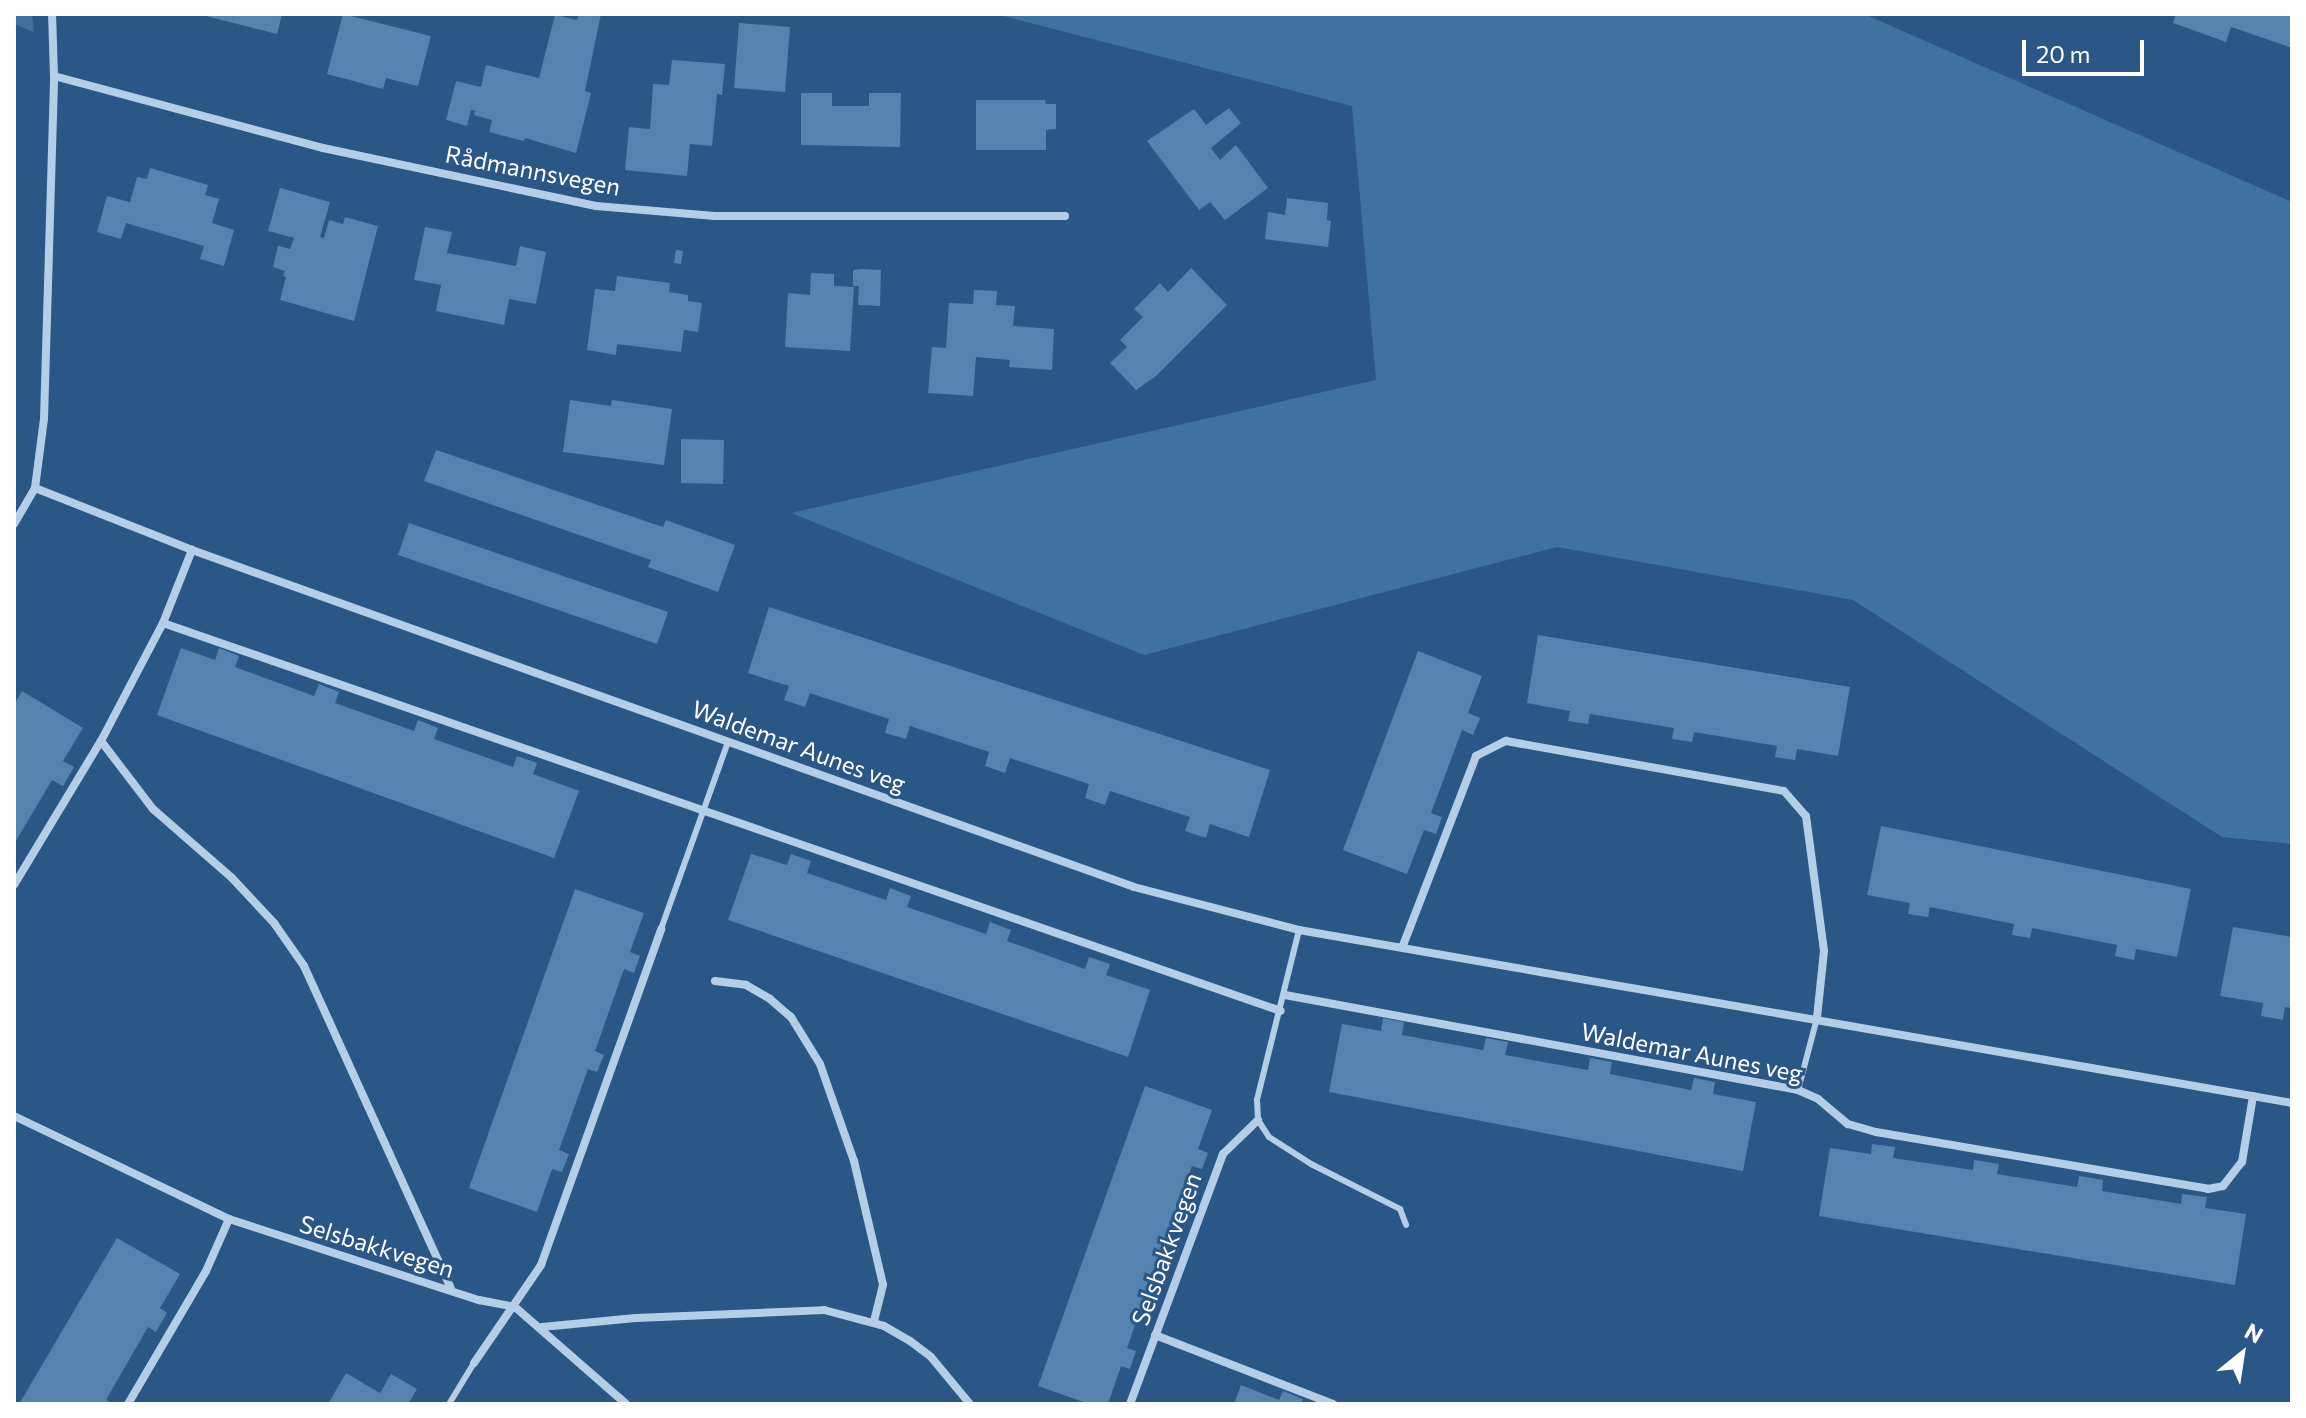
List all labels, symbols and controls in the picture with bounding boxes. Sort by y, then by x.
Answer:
scale bar [2026,24,2148,74]
text: 20 m [2036,39,2090,68]
street label: Rådmannsvegen [443,139,623,201]
street label: Waldemar Aunes veg [688,694,910,798]
street label: Waldemar Aunes veg [1579,1016,1805,1088]
street label: Selsbakkvegen [1125,1169,1207,1329]
street label: Selsbakkvegen [296,1209,458,1283]
north arrow [2202,1314,2282,1394]
text: N [2240,1317,2268,1349]

